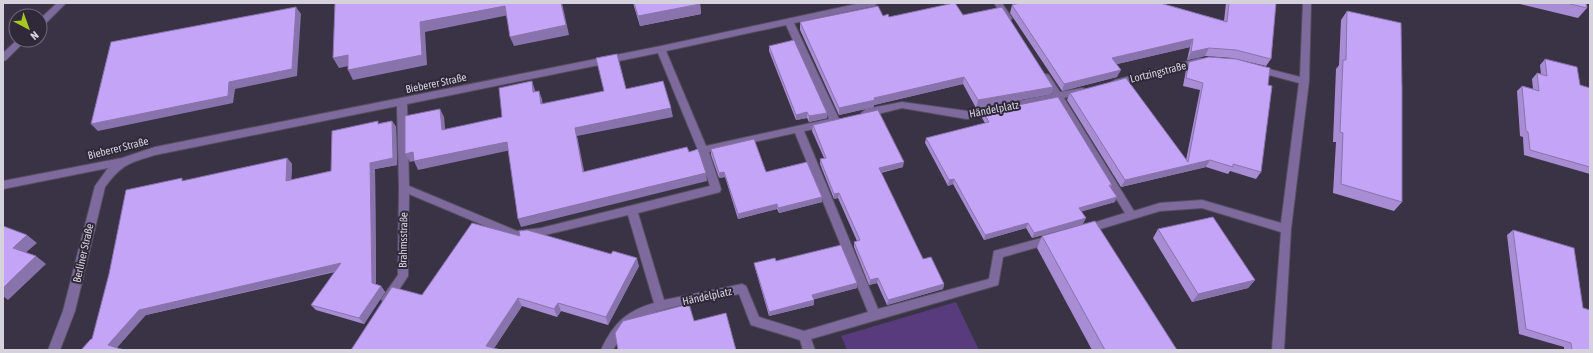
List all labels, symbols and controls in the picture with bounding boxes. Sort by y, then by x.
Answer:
north arrow [8,8,48,48]
text: N [28,29,41,42]
street label: Lortzingstraße [1129,59,1187,85]
street label: Bieberer Straße [404,71,468,95]
street label: Händelplatz [968,98,1020,120]
street label: Bieberer Straße [86,135,150,161]
street label: Brahmsstraße [397,212,409,268]
street label: Berliner Straße [70,222,96,284]
street label: Händelplatz [681,285,733,307]

